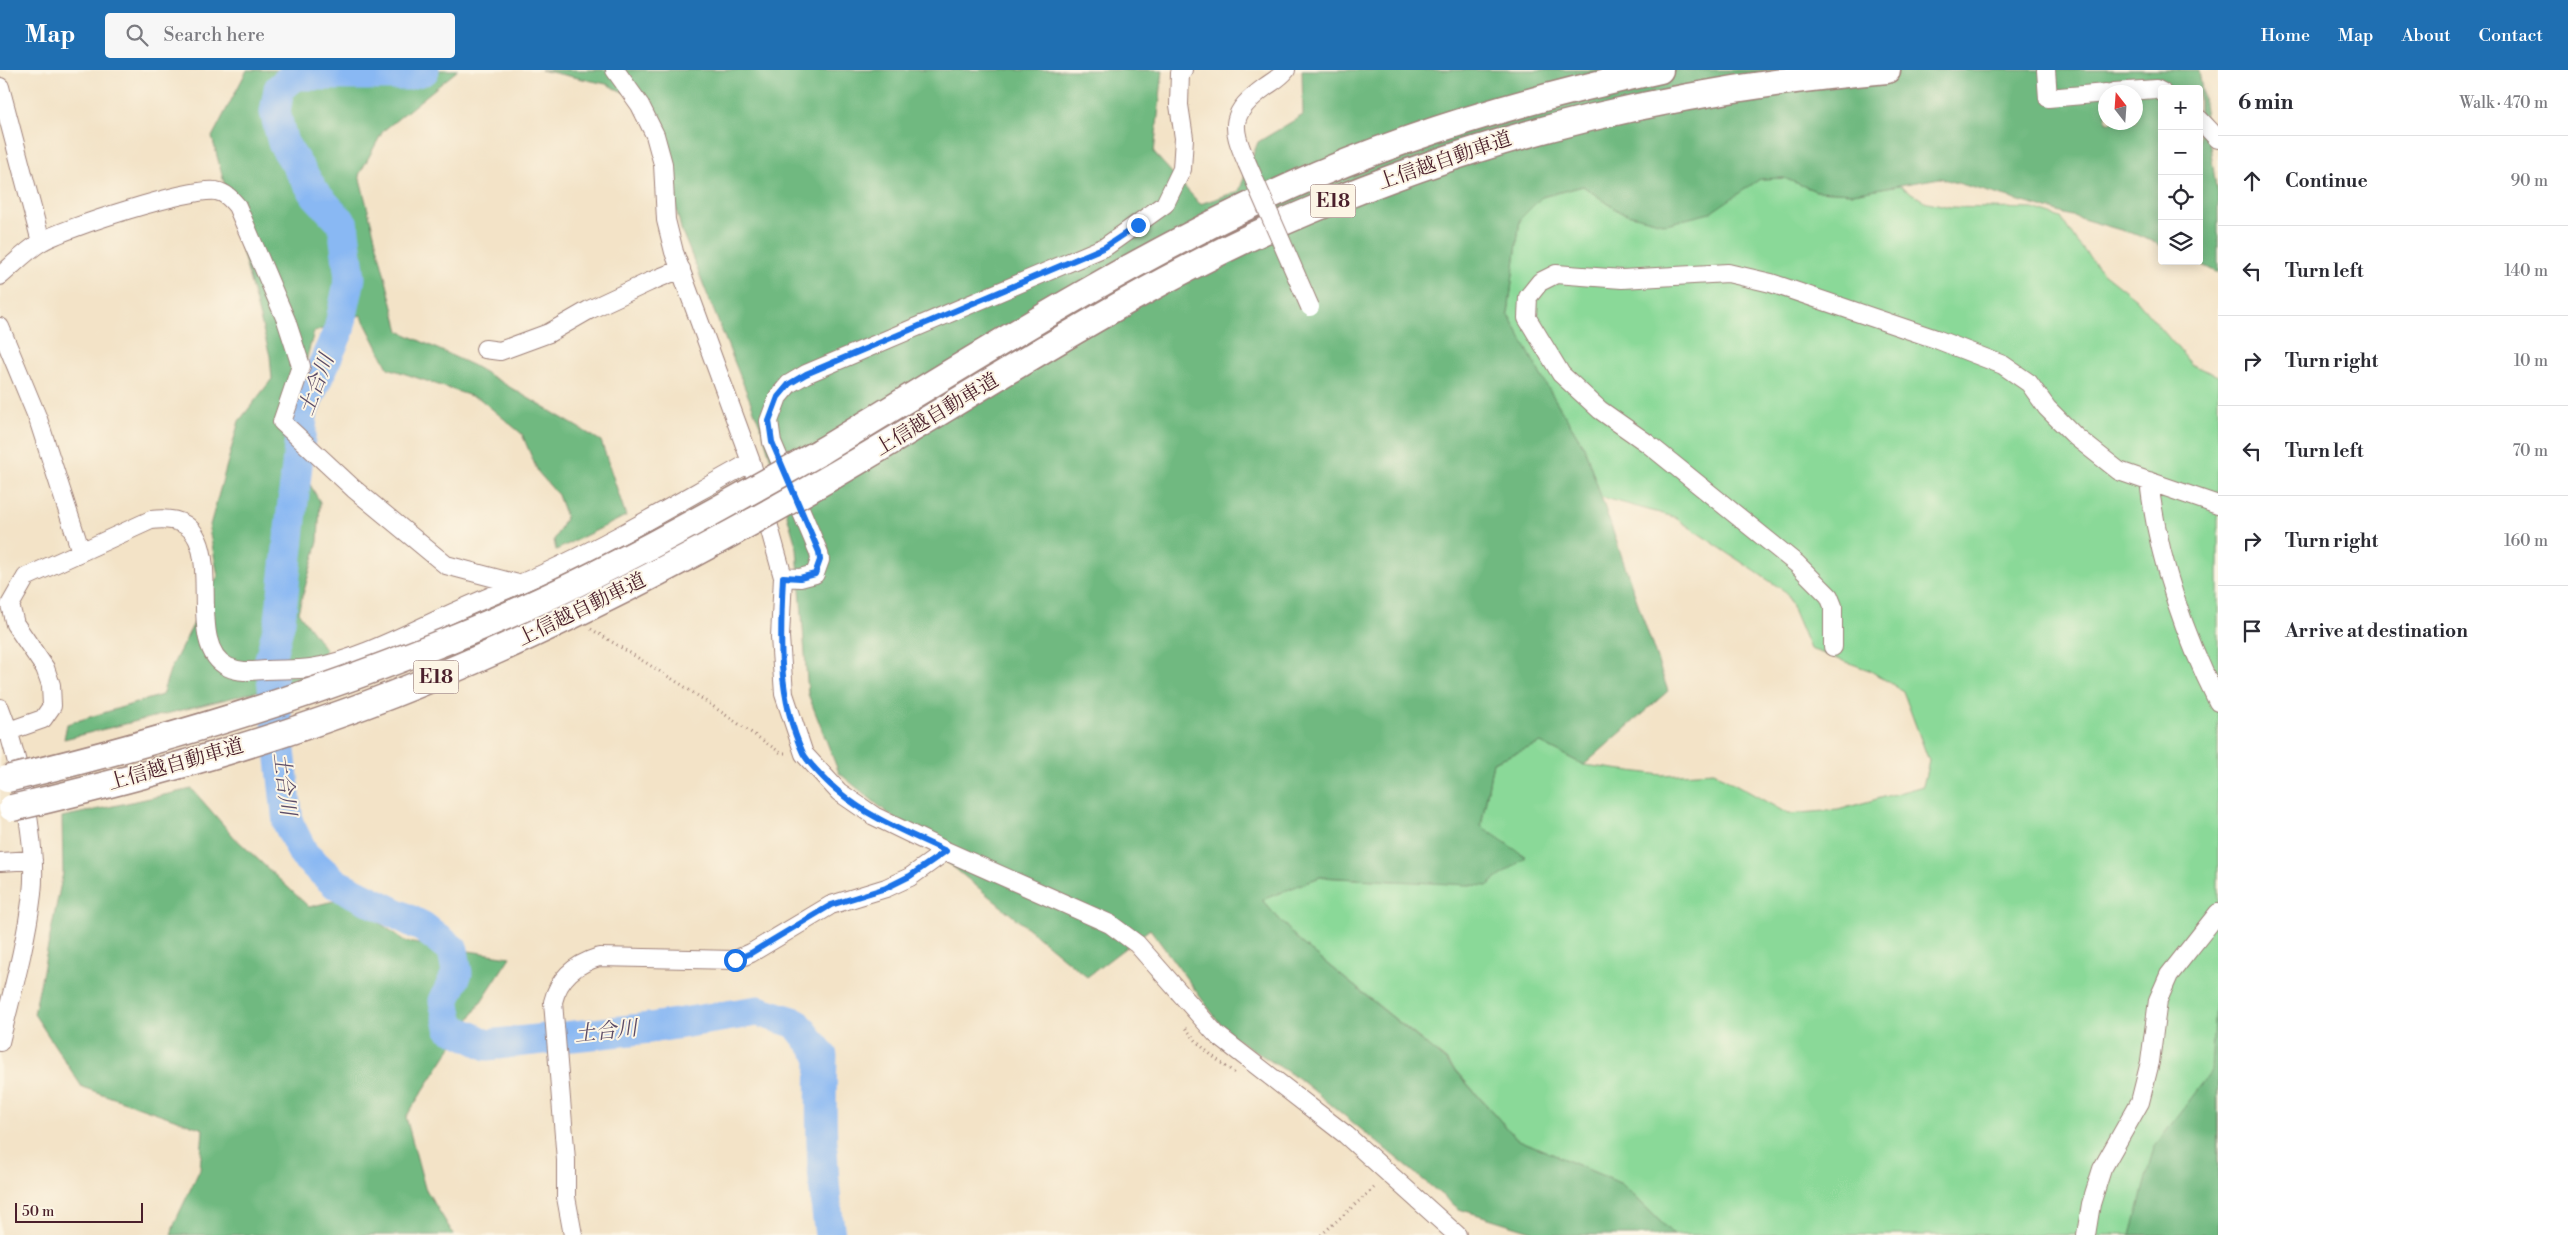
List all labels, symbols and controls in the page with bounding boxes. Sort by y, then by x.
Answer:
search box [105,13,455,58]
text: Map [25,20,75,50]
icon: search [123,21,151,49]
text: Search here [163,23,265,47]
text: Home [2261,24,2310,47]
text: Map [2338,24,2374,47]
text: About [2402,24,2451,47]
text: Contact [2479,24,2543,47]
north arrow [2098,85,2143,130]
map controls [2158,85,2203,265]
button: + [2158,85,2203,130]
text: 6 min [2238,90,2293,116]
text: Walk · 470 m [2460,93,2548,113]
street label: 上信越自動車道 [1375,126,1515,196]
button: − [2158,130,2203,175]
icon: ahead [2238,167,2266,195]
text: Continue [2285,169,2368,193]
text: 90 m [2510,171,2548,191]
button: locate [2158,175,2203,220]
road number: E18 [1310,184,1356,218]
route end [1127,214,1150,237]
button: layers [2158,220,2203,265]
icon: left [2238,257,2266,285]
text: Turn left [2285,259,2364,283]
text: 140 m [2504,261,2548,281]
icon: right [2238,347,2266,375]
water label: 土合川 [294,349,341,419]
text: Turn right [2285,349,2378,373]
text: 10 m [2514,351,2548,371]
street label: 上信越自動車道 [871,368,1003,462]
icon: left [2238,437,2266,465]
text: Turn left [2285,439,2364,463]
text: 70 m [2512,441,2548,461]
icon: right [2238,527,2266,555]
text: Turn right [2285,529,2378,553]
text: 160 m [2504,531,2548,551]
street label: 上信越自動車道 [514,568,650,652]
icon: arrive [2238,617,2266,645]
text: Arrive at destination [2285,619,2468,643]
road number: E18 [414,660,458,694]
street label: 上信越自動車道 [105,734,247,796]
water label: 土合川 [267,751,301,819]
route start [724,949,747,972]
water label: 土合川 [573,1016,641,1048]
scale bar [15,1200,142,1223]
text: 50 m [22,1203,54,1221]

